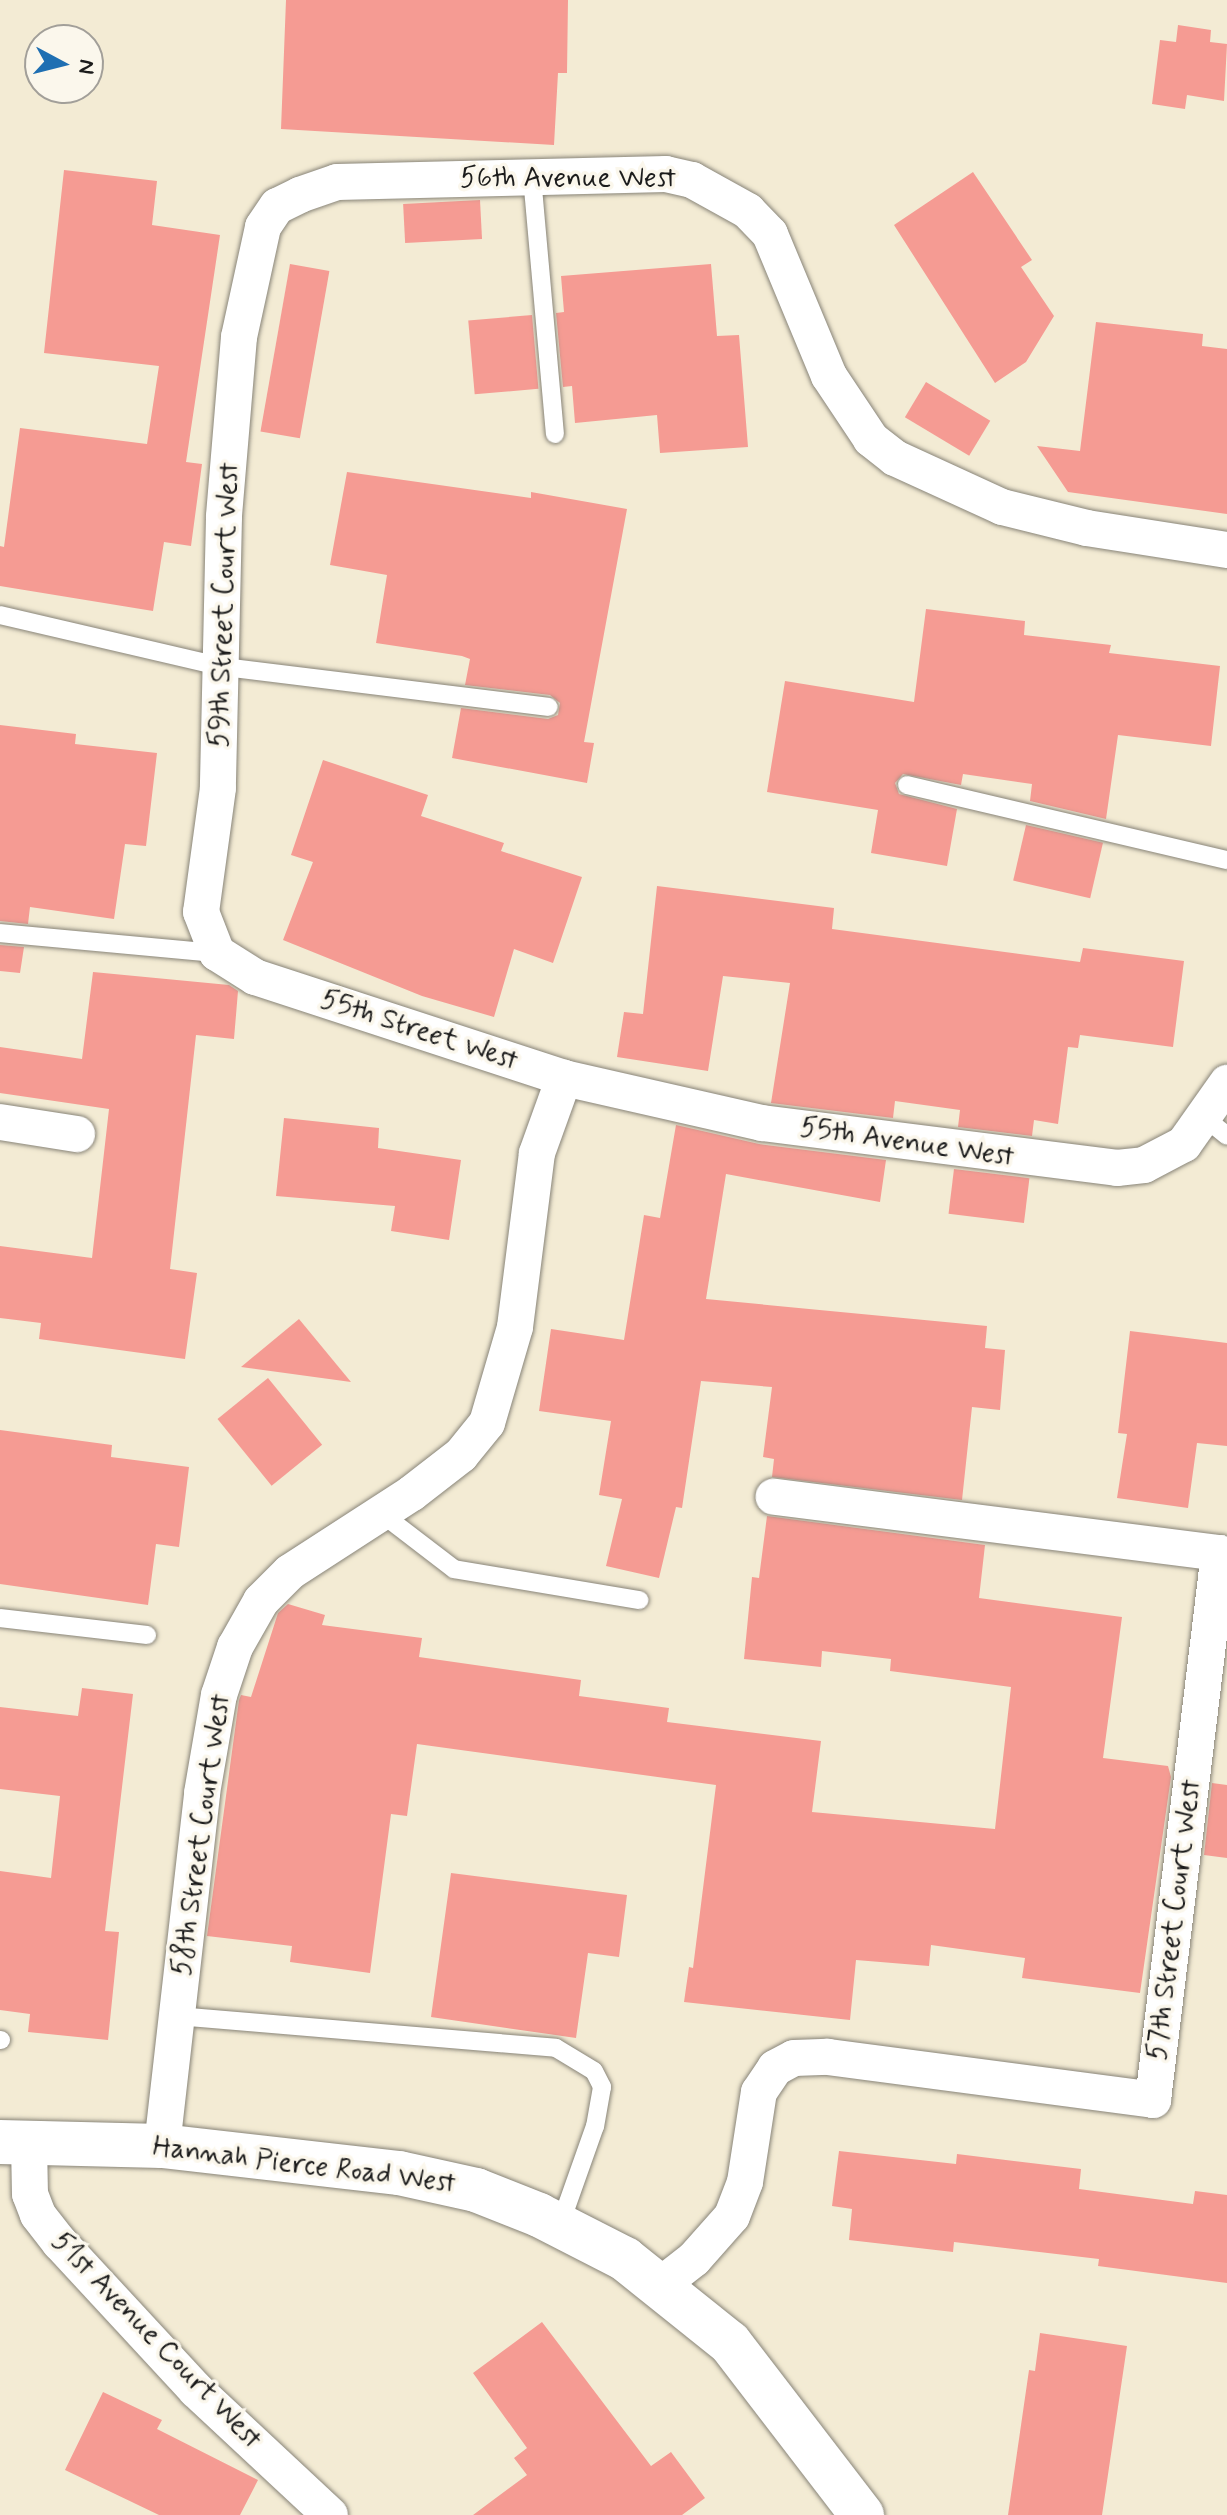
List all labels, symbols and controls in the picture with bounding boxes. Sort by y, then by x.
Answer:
north arrow [24,24,104,104]
text: N [71,58,101,76]
street label: 56th Avenue West [460,162,676,196]
street label: 59th Street Court West [203,462,247,748]
street label: 55th Street West [315,983,523,1079]
street label: 55th Avenue West [798,1111,1016,1175]
street label: 58th Street Court West [166,1692,238,1978]
street label: 57th Street Court West [1141,1778,1209,2062]
street label: Hannah Pierce Road West [152,2131,456,2201]
street label: 51st Avenue Court West [46,2227,266,2455]

